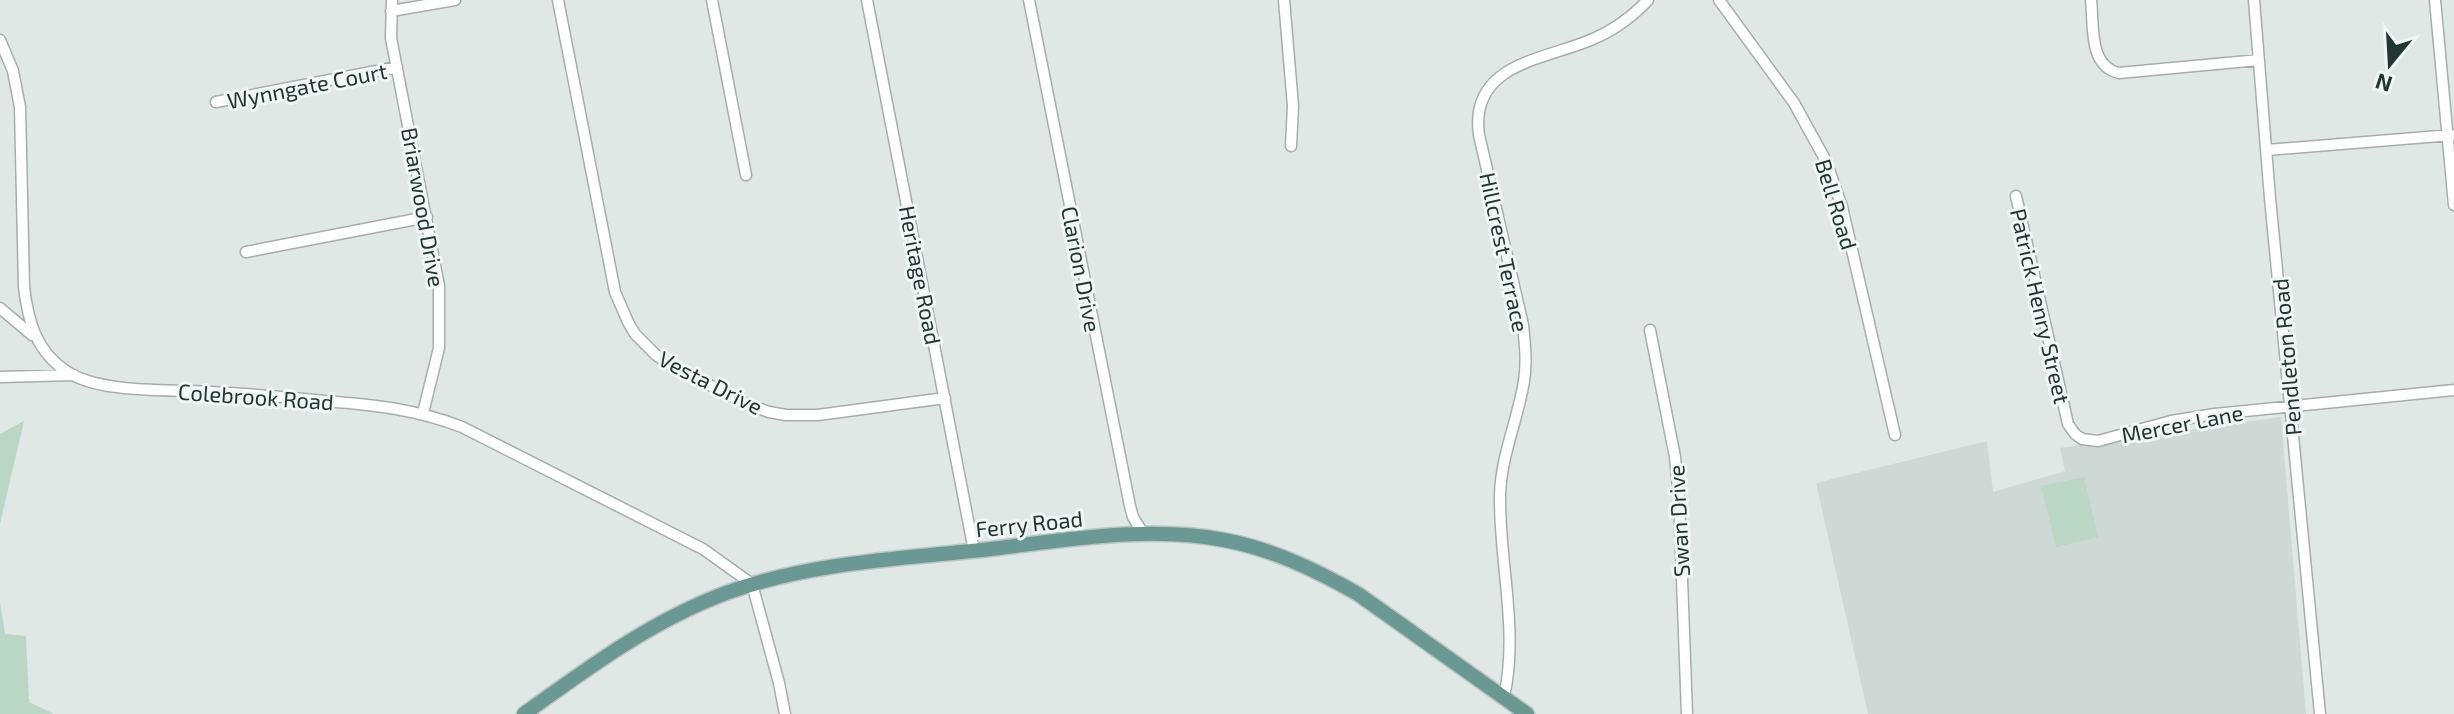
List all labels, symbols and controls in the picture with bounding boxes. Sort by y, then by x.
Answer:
north arrow [2350,24,2430,104]
street label: Wynngate Court [225,57,389,113]
text: N [2372,69,2395,99]
street label: Briarwood Drive [397,125,451,289]
street label: Bell Road [1811,155,1863,253]
street label: Hillcrest Terrace [1475,170,1535,334]
street label: Heritage Road [895,203,947,347]
street label: Clarion Drive [1057,204,1107,334]
street label: Patrick Henry Street [2006,206,2076,406]
street label: Pendleton Road [2266,277,2306,437]
street label: Vesta Drive [655,345,767,419]
street label: Colebrook Road [177,378,335,414]
street label: Mercer Lane [2119,398,2245,448]
street label: Swan Drive [1662,464,1694,578]
street label: Ferry Road [974,504,1084,542]

